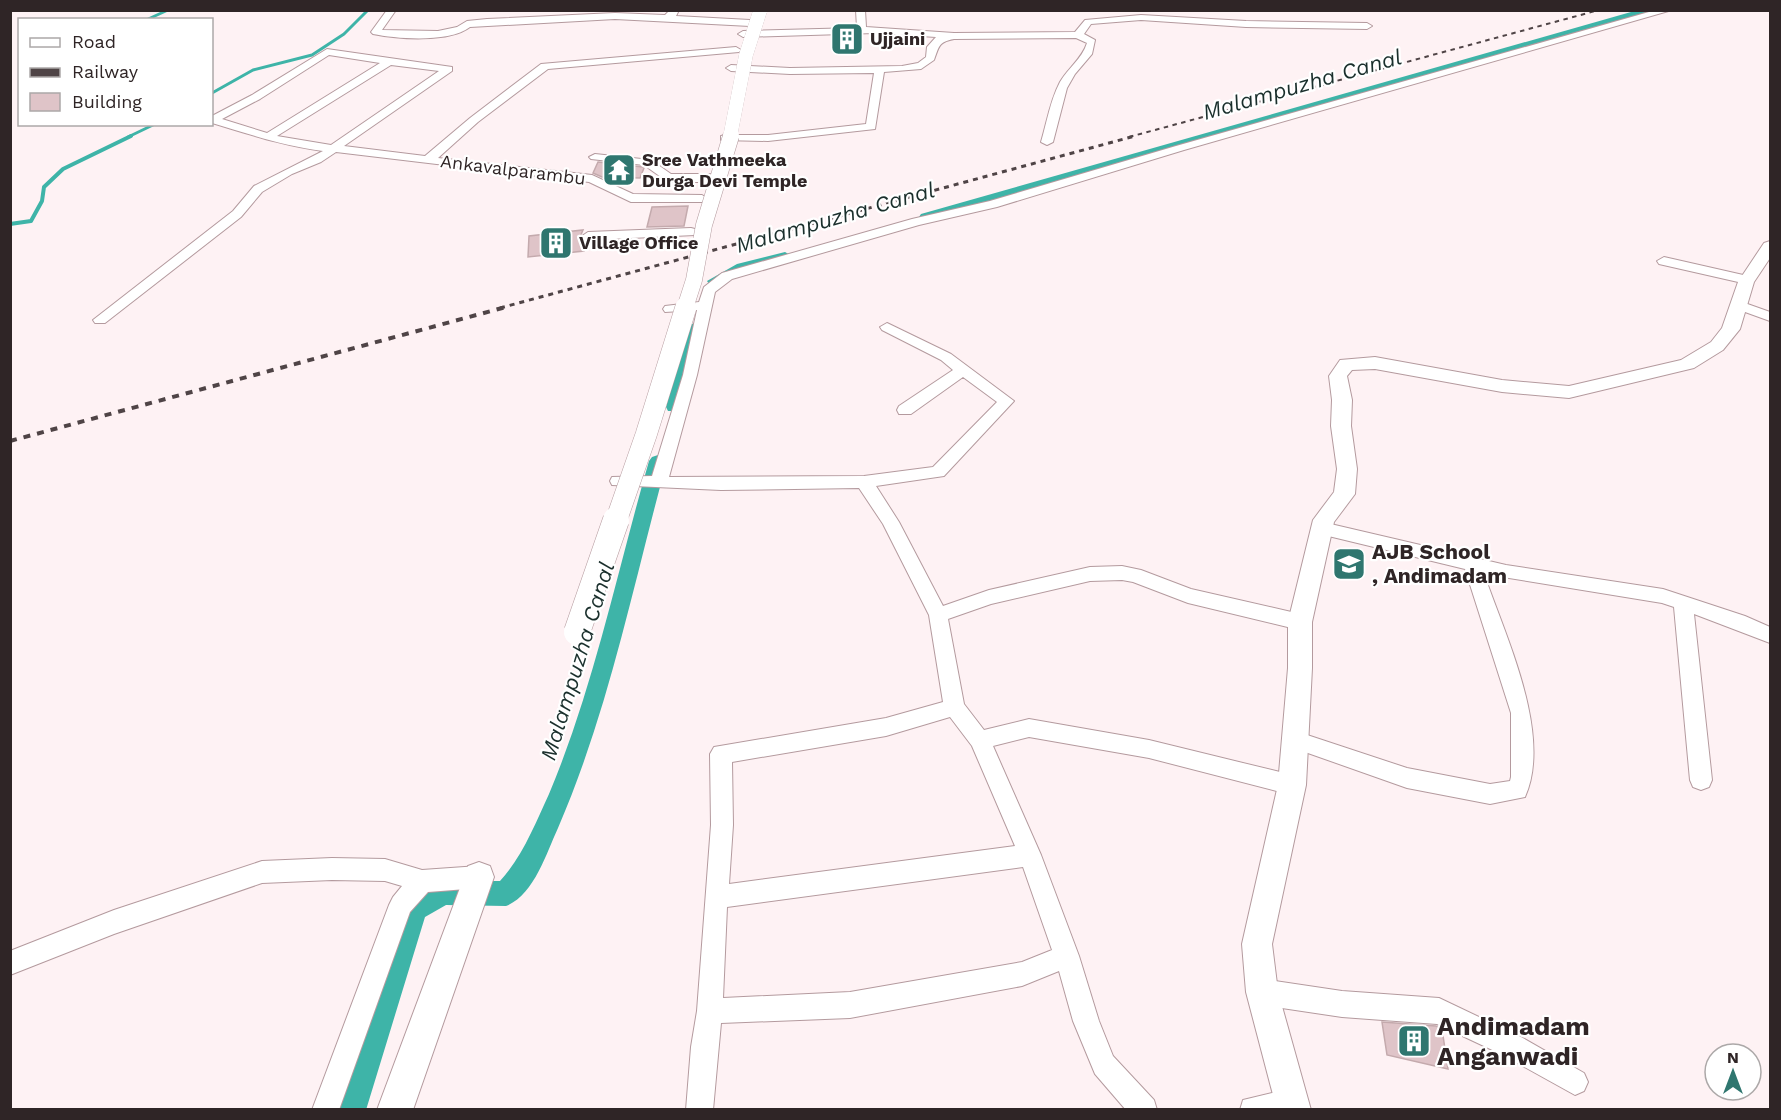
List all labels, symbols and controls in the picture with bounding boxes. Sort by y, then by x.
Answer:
legend [18,18,213,126]
building icon: Ujjaini [829,21,865,57]
place label: Ujjaini [870,28,925,49]
text: Road [72,31,116,52]
water label: Malampuzha Canal [1200,44,1405,125]
text: Railway [72,61,139,82]
text: Building [72,91,142,112]
place label: Sree Vathmeeka Durga Devi Temple [642,149,807,191]
street label: Ankavalparambu [439,150,587,189]
temple icon: Sree Vathmeeka Durga Devi Temple [601,152,637,188]
water label: Malampuzha Canal [733,177,938,258]
building icon: Village Office [538,225,574,261]
place label: Village Office [579,232,698,253]
place label: AJB School , Andimadam [1372,539,1507,588]
school or university icon: AJB School , Andimadam [1331,546,1367,582]
water label: Malampuzha Canal [535,559,620,763]
place label: Andimadam Anganwadi [1437,1011,1590,1071]
building icon: Andimadam Anganwadi [1396,1023,1432,1059]
north arrow [1703,1042,1763,1102]
text: N [1727,1048,1739,1067]

